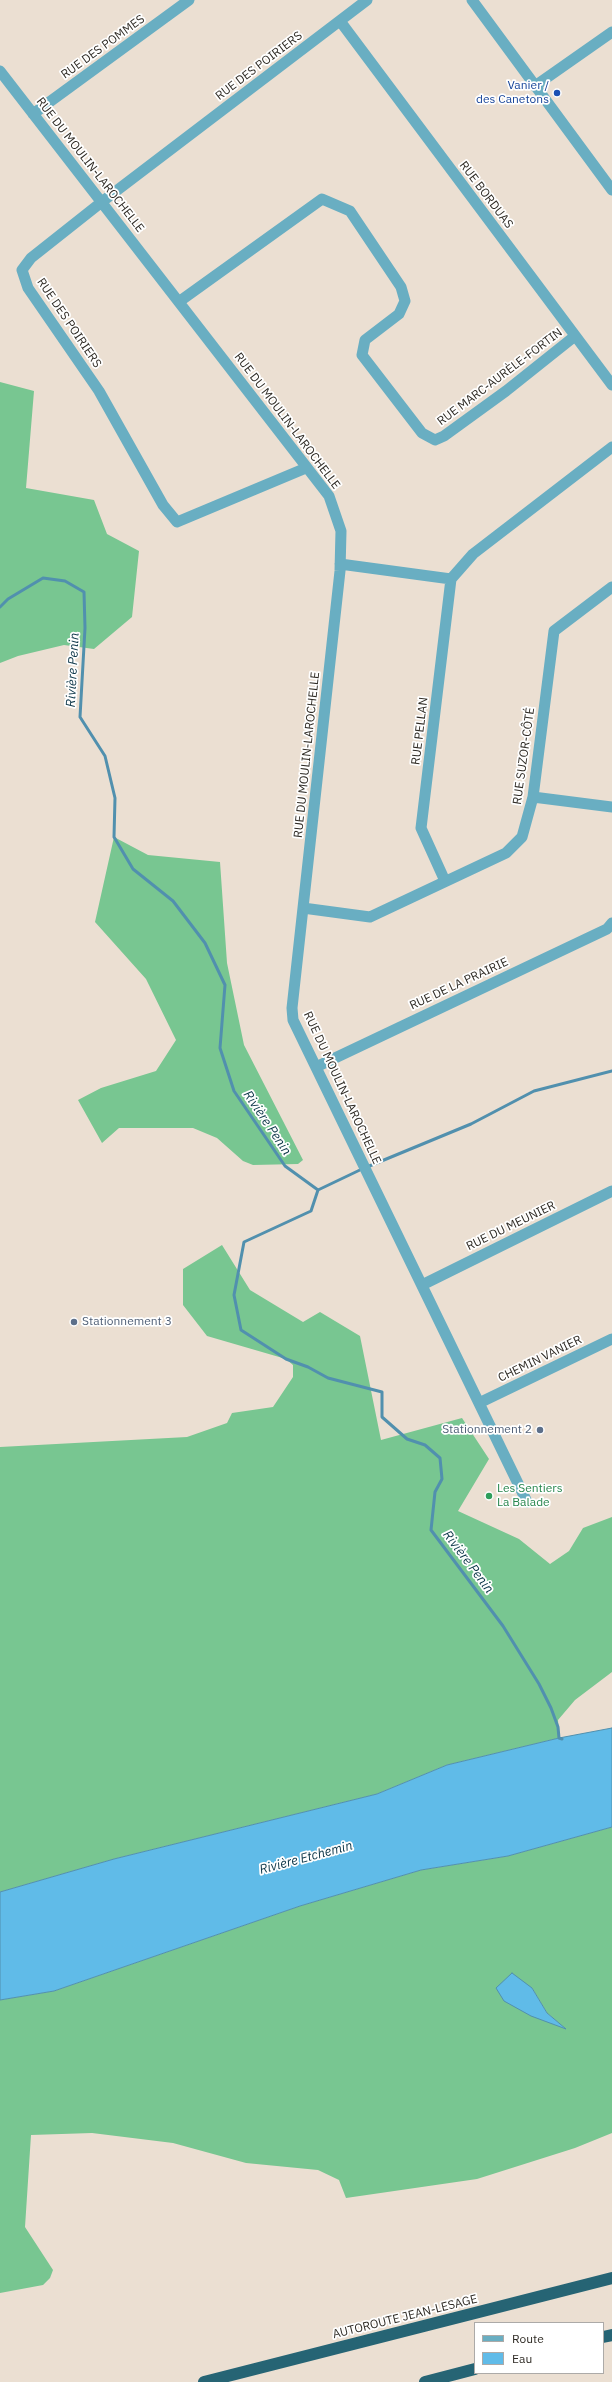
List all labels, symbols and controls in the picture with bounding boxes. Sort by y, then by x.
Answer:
street label: RUE DES POMMES [58,12,148,82]
street label: RUE DES POIRIERS [213,29,305,103]
place label: Vanier / des Canetons [476,79,549,107]
marker: Vanier / des Canetons [552,88,562,98]
street label: RUE DU MOULIN-LAROCHELLE [33,95,147,235]
street label: RUE BORDUAS [456,159,516,231]
street label: RUE DES POIRIERS [34,275,104,371]
street label: RUE MARC-AURÈLE-FORTIN [435,325,565,429]
street label: RUE DU MOULIN-LAROCHELLE [231,350,343,492]
water label: Rivière Penin [63,632,83,708]
street label: RUE DU MOULIN-LAROCHELLE [291,671,323,839]
street label: RUE PELLAN [409,696,431,766]
street label: RUE SUZOR-CÔTÉ [510,707,538,805]
street label: RUE DE LA PRAIRIE [407,955,511,1013]
street label: RUE DU MOULIN-LAROCHELLE [300,1009,384,1167]
water label: Rivière Penin [240,1088,294,1158]
street label: RUE DU MEUNIER [464,1198,558,1254]
place label: Stationnement 3 [82,1315,172,1329]
marker: Stationnement 3 [69,1317,79,1327]
street label: CHEMIN VANIER [496,1333,584,1385]
place label: Stationnement 2 [442,1423,532,1437]
marker: Stationnement 2 [535,1425,545,1435]
place label: Les Sentiers La Balade [497,1482,563,1510]
marker: Les Sentiers La Balade [484,1491,494,1501]
water label: Rivière Penin [439,1528,497,1596]
water label: Rivière Etchemin [258,1838,354,1878]
street label: AUTOROUTE JEAN-LESAGE [331,2292,479,2342]
legend [474,2322,604,2374]
text: Route [512,2331,544,2346]
text: Eau [512,2351,532,2366]

